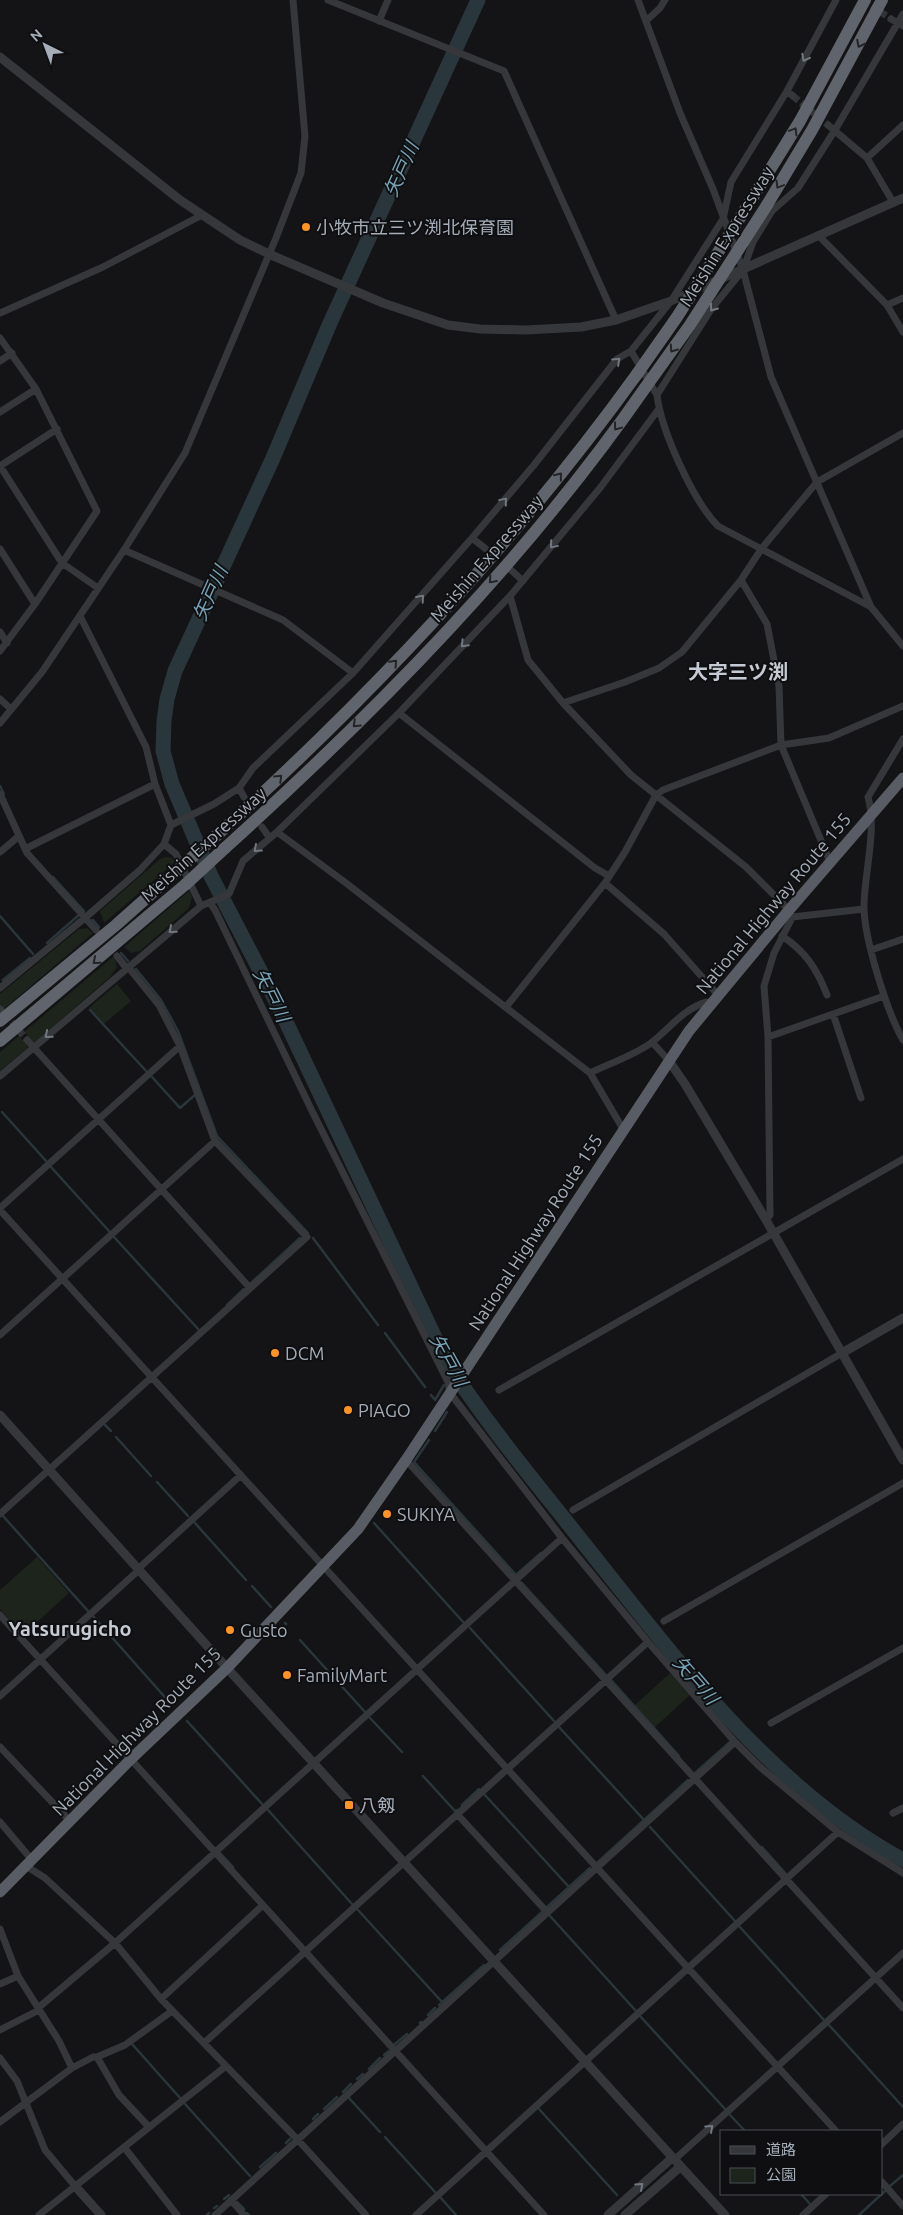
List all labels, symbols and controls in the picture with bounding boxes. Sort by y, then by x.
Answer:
north arrow [20,20,70,70]
text: N [27,26,46,45]
one-way arrow [856,38,866,47]
one-way arrow [801,53,811,62]
one-way arrow [788,127,798,136]
water label: 矢戸川 [379,137,423,200]
street label: Meishin Expressway [675,162,777,310]
one-way arrow [776,179,786,188]
place label: 小牧市立三ツ渕北保育園 [316,217,514,237]
marker: 小牧市立三ツ渕北保育園 [300,221,312,233]
one-way arrow [710,302,719,312]
one-way arrow [670,343,679,352]
one-way arrow [611,358,620,367]
one-way arrow [614,421,622,430]
one-way arrow [554,472,563,481]
street label: Meishin Expressway [426,490,547,625]
one-way arrow [498,498,506,507]
one-way arrow [550,539,559,548]
water label: 矢戸川 [188,561,232,624]
one-way arrow [488,575,497,584]
one-way arrow [416,595,424,604]
one-way arrow [461,639,470,648]
one-way arrow [388,660,397,669]
district label: 大字三ツ渕 [688,660,788,683]
one-way arrow [353,718,362,727]
one-way arrow [274,775,283,784]
street label: Meishin Expressway [137,783,270,905]
street label: National Highway Route 155 [692,809,854,997]
one-way arrow [253,843,262,852]
one-way arrow [169,924,178,933]
one-way arrow [92,956,101,965]
water label: 矢戸川 [249,965,296,1027]
one-way arrow [45,1030,54,1039]
street label: National Highway Route 155 [464,1130,606,1334]
water label: 矢戸川 [426,1330,473,1392]
place label: DCM [285,1343,324,1363]
marker: DCM [269,1347,281,1359]
place label: PIAGO [358,1400,411,1420]
marker: PIAGO [342,1404,354,1416]
place label: SUKIYA [397,1504,455,1524]
marker: SUKIYA [381,1508,393,1520]
district label: Yatsurugicho [9,1617,132,1640]
place label: Gusto [240,1620,288,1640]
marker: Gusto [224,1624,236,1636]
street label: National Highway Route 155 [48,1643,224,1819]
water label: 矢戸川 [669,1651,724,1710]
place label: FamilyMart [297,1665,387,1685]
marker: FamilyMart [281,1669,293,1681]
place label: 八剱 [359,1795,395,1815]
marker: 八剱 [343,1799,355,1811]
one-way arrow [705,2124,714,2133]
legend [720,2130,883,2195]
text: 道路 [766,2141,796,2158]
text: 公園 [766,2166,796,2183]
one-way arrow [634,2184,643,2192]

